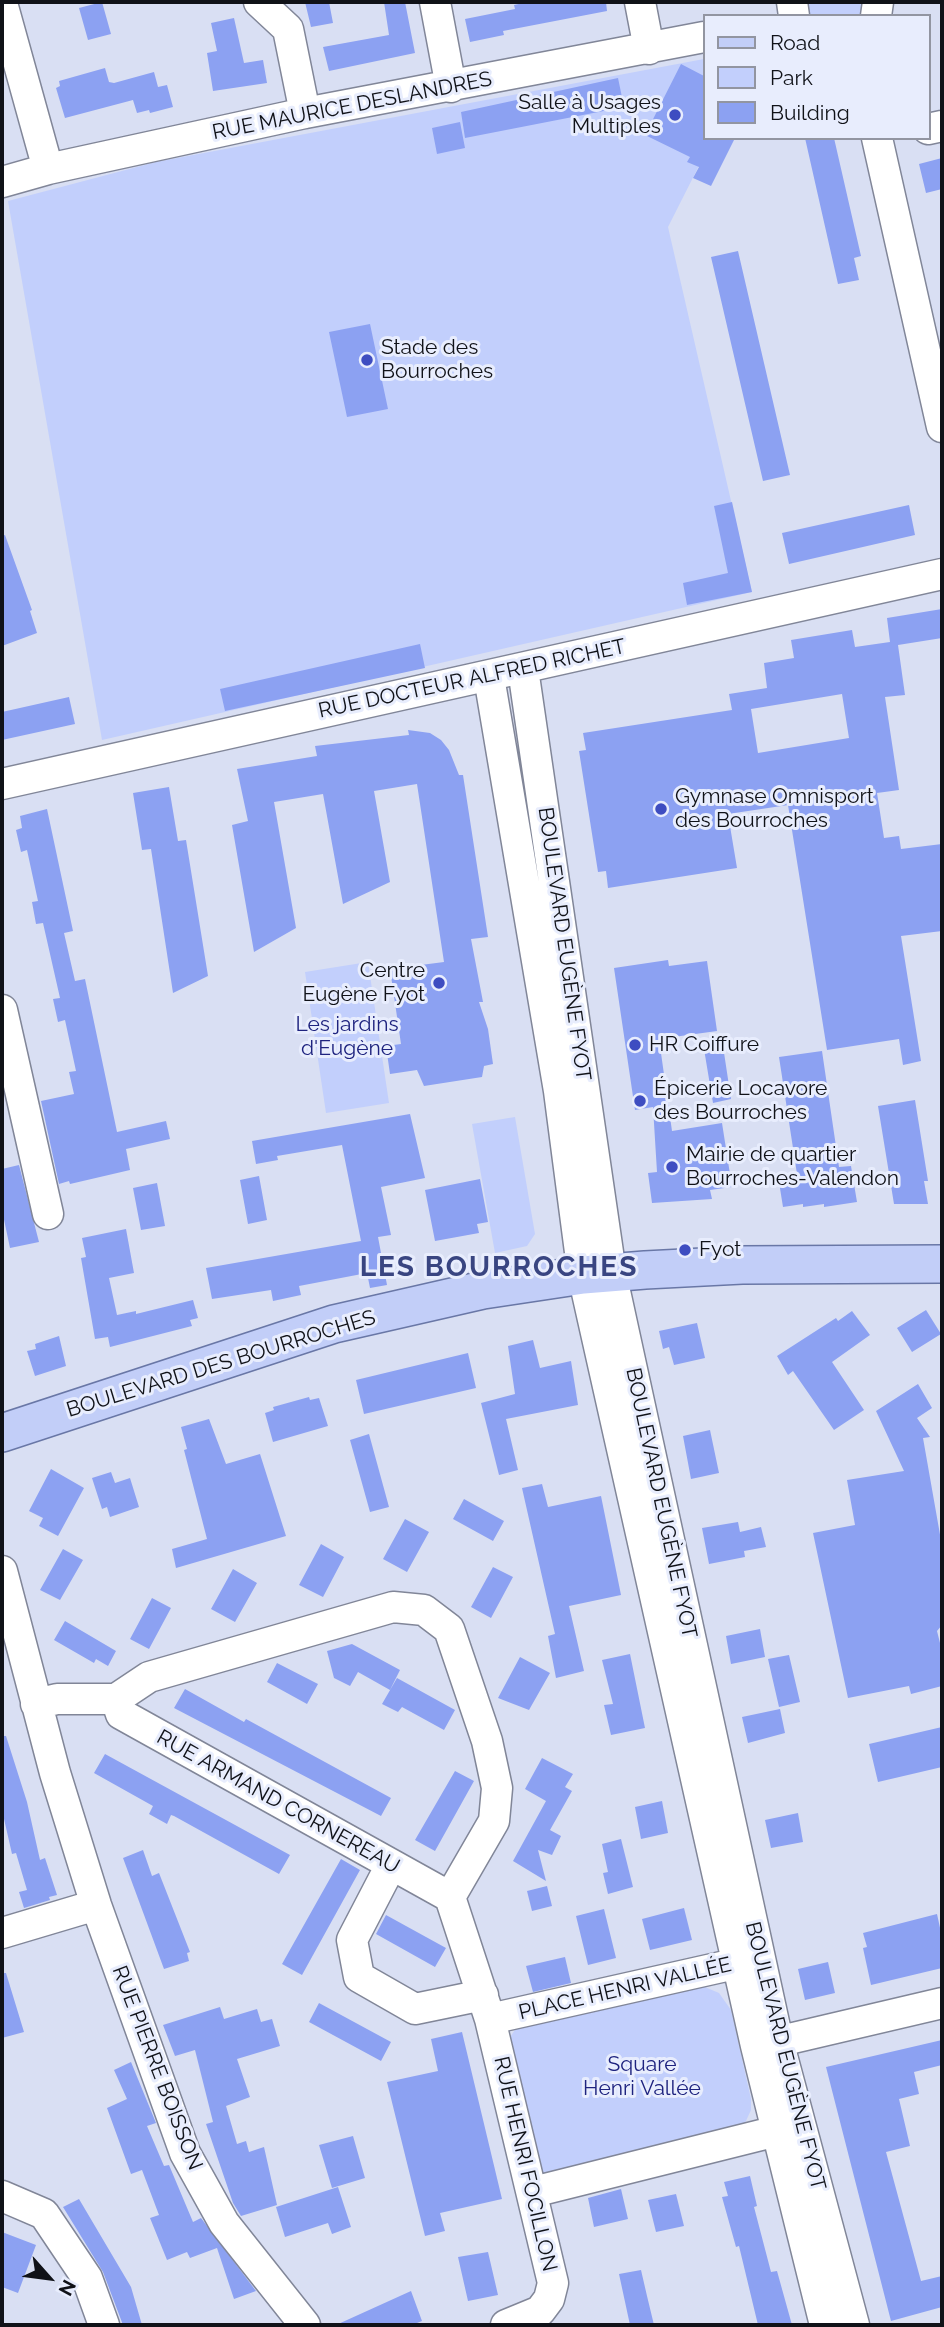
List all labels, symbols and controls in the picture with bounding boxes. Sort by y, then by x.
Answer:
legend [702,14,930,140]
text: Road [770,30,820,55]
text: Park [770,65,813,90]
street label: RUE MAURICE DESLANDRES [210,67,494,145]
place label: Salle à Usages Multiples [518,90,661,140]
text: Building [770,100,850,125]
marker: Salle à Usages Multiples [667,107,683,123]
place label: Stade des Bourroches [381,335,493,385]
marker: Stade des Bourroches [359,352,375,368]
street label: RUE DOCTEUR ALFRED RICHET [316,634,628,724]
place label: Gymnase Omnisport des Bourroches [675,784,874,834]
marker: Gymnase Omnisport des Bourroches [653,801,669,817]
street label: BOULEVARD EUGÈNE FYOT [532,806,596,1082]
place label: Centre Eugène Fyot [302,958,425,1008]
marker: Centre Eugène Fyot [431,975,447,991]
park label: Les jardins d'Eugène [295,1012,399,1062]
place label: HR Coiffure [649,1032,759,1058]
marker: HR Coiffure [627,1037,643,1053]
place label: Épicerie Locavore des Bourroches [654,1076,827,1126]
marker: Épicerie Locavore des Bourroches [632,1093,648,1109]
place label: Mairie de quartier Bourroches-Valendon [686,1142,899,1192]
marker: Mairie de quartier Bourroches-Valendon [664,1159,680,1175]
place label: Fyot [699,1237,741,1263]
marker: Fyot [677,1242,693,1258]
district label: LES BOURROCHES [361,1251,637,1285]
street label: BOULEVARD DES BOURROCHES [63,1305,379,1423]
street label: BOULEVARD EUGÈNE FYOT [620,1365,702,1641]
street label: RUE ARMAND CORNEREAU [152,1725,404,1879]
street label: BOULEVARD EUGÈNE FYOT [739,1919,831,2193]
street label: PLACE HENRI VALLÉE [516,1952,734,2026]
street label: RUE PIERRE BOISSON [106,1962,208,2174]
park label: Square Henri Vallée [583,2052,701,2102]
street label: RUE HENRI FOCILLON [488,2054,562,2274]
north arrow [14,2243,84,2313]
text: N [54,2276,81,2299]

